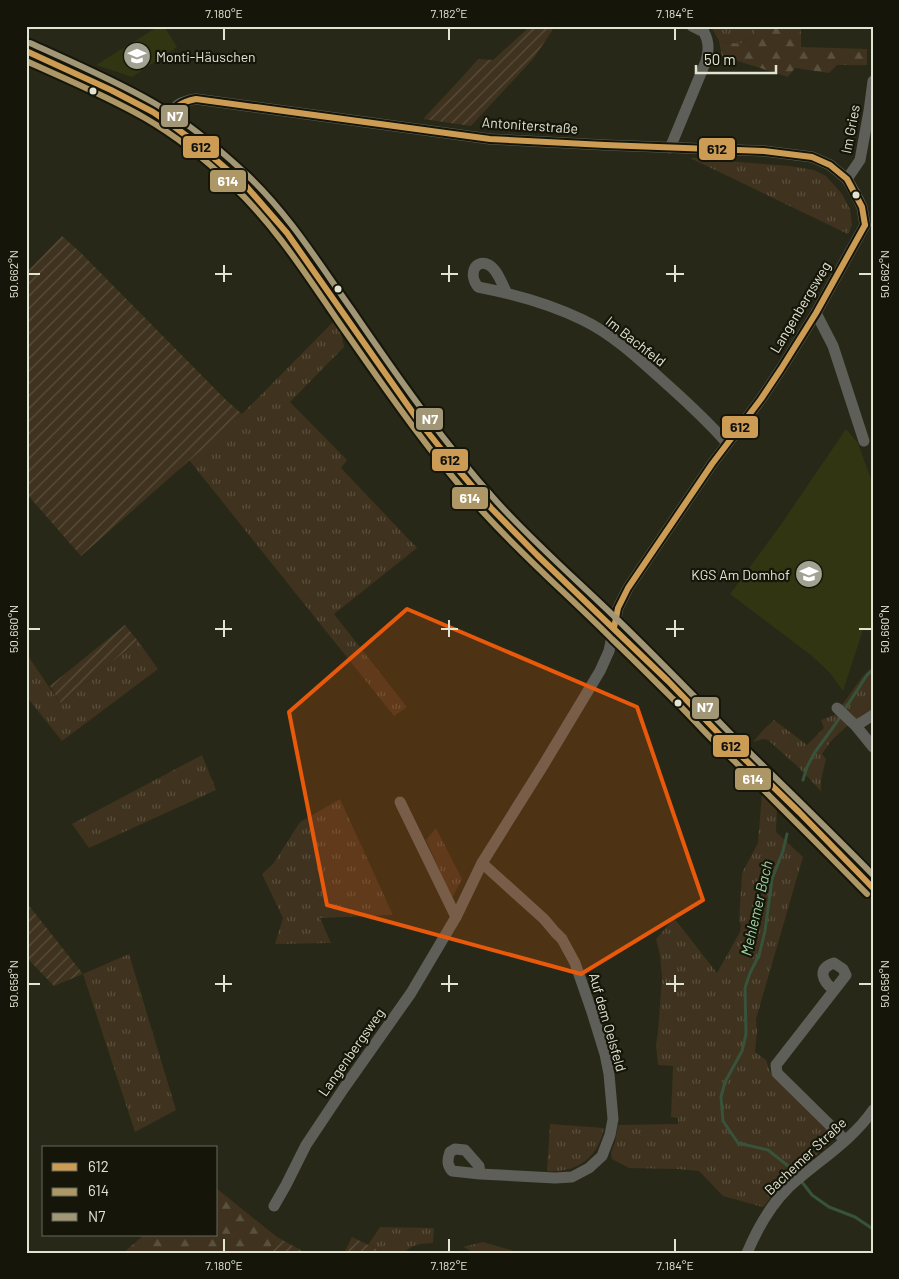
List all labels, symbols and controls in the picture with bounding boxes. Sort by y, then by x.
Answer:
text: 7.180°E [205,6,243,20]
text: 7.182°E [430,6,468,20]
text: 7.184°E [656,6,694,20]
school or university icon: Monti-Häuschen [122,41,152,71]
scale bar [696,42,776,74]
place label: Monti-Häuschen [156,48,256,65]
text: 50 m [704,50,736,68]
unlabelled marker [88,86,98,96]
street label: Im Gries [837,103,863,155]
line badge: N7 [160,104,189,128]
text: N7 [167,107,183,124]
street label: Antoniterstraße [481,113,579,137]
line badge: 612 [182,135,220,159]
line badge: 612 [698,137,736,161]
text: 612 [191,138,211,155]
text: 612 [707,140,727,157]
line badge: 614 [209,169,247,193]
text: 614 [218,172,238,189]
unlabelled marker [851,190,861,200]
text: 50.662°N [6,250,20,298]
text: 50.662°N [877,250,891,298]
street label: Langenbergsweg [766,258,834,356]
unlabelled marker [333,284,343,294]
street label: Im Bachfeld [603,312,669,370]
line badge: N7 [415,407,444,431]
text: N7 [422,410,438,427]
line badge: 612 [721,415,759,439]
text: 612 [730,418,750,435]
line badge: 612 [431,448,469,472]
text: 612 [440,451,460,468]
line badge: 614 [451,486,489,510]
text: 614 [460,489,480,506]
school or university icon: KGS Am Domhof [794,559,824,589]
place label: KGS Am Domhof [691,566,790,583]
text: 50.660°N [6,605,20,653]
text: 50.660°N [877,605,891,653]
line badge: N7 [691,696,720,720]
unlabelled marker [673,698,683,708]
text: N7 [697,698,713,715]
line badge: 612 [712,734,750,758]
text: 612 [721,737,741,754]
line badge: 614 [734,767,772,791]
text: 614 [743,770,763,787]
water label: Mehlemer Bach [736,858,776,957]
text: 50.658°N [6,960,20,1008]
text: 50.658°N [877,960,891,1008]
street label: Auf dem Oelsfeld [586,971,630,1073]
street label: Langenbergsweg [314,1005,388,1099]
street label: Bachemer Straße [761,1114,849,1198]
legend [42,1146,218,1236]
text: 612 [88,1157,109,1175]
text: 614 [88,1181,109,1199]
text: N7 [88,1207,105,1225]
text: 7.180°E [205,1258,243,1272]
text: 7.182°E [430,1258,468,1272]
text: 7.184°E [656,1258,694,1272]

